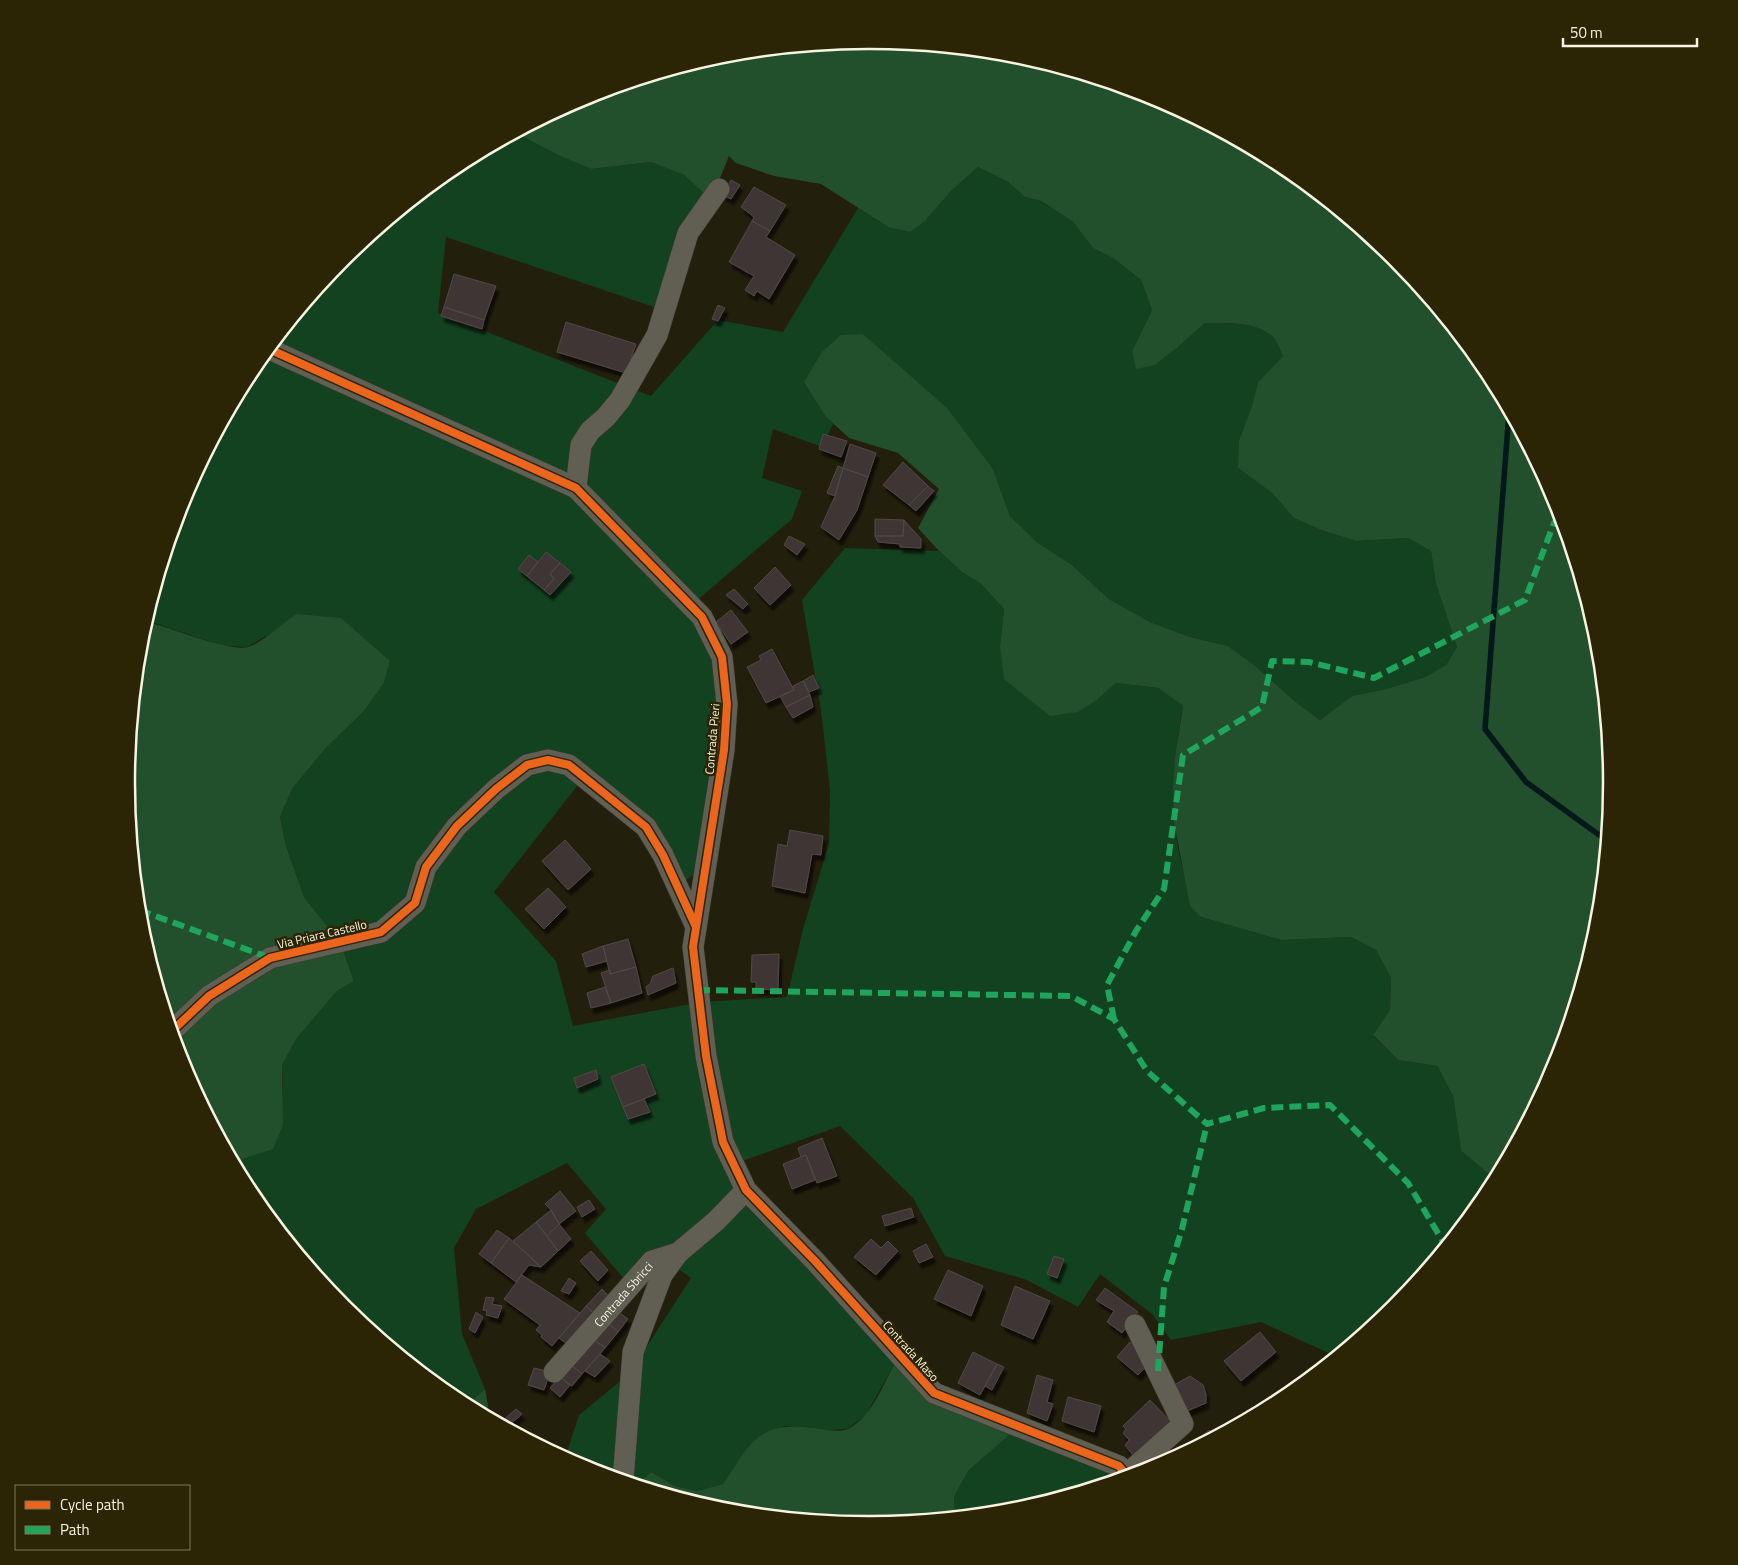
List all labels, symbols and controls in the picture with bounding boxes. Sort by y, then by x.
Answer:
scale bar [1563,15,1697,47]
text: 50 m [1570,21,1603,44]
street label: Contrada Pieri [699,703,725,775]
street label: Via Priara Castello [275,914,369,954]
street label: Contrada Sbricci [589,1257,657,1331]
street label: Contrada Maso [878,1316,944,1386]
legend [15,1485,190,1550]
text: Cycle path [60,1493,125,1516]
text: Path [60,1518,90,1541]

